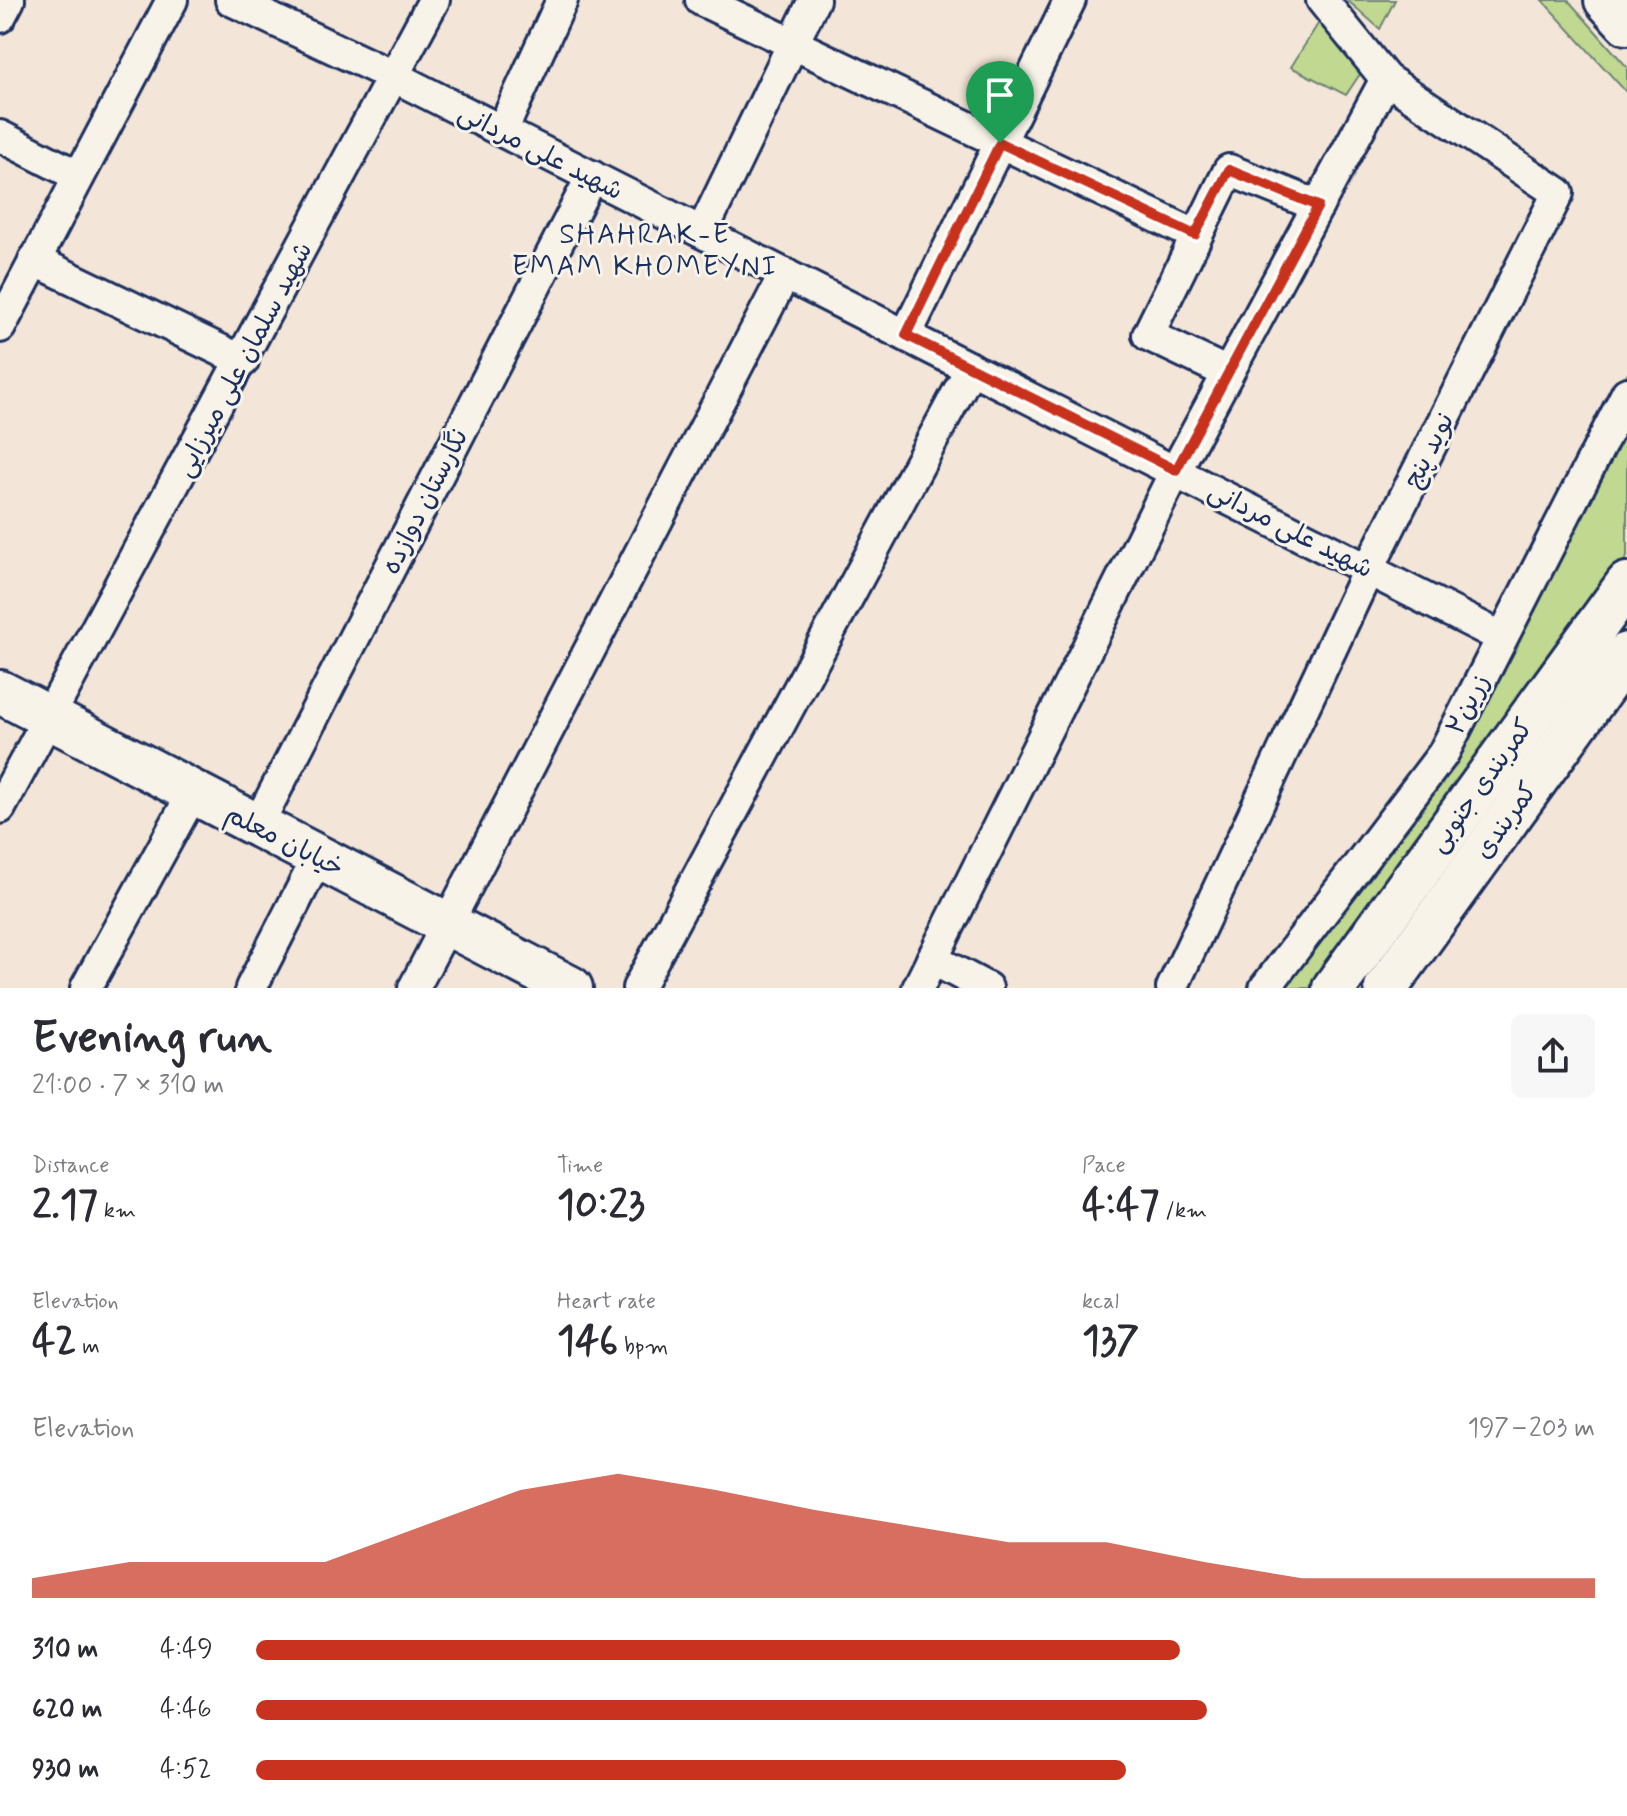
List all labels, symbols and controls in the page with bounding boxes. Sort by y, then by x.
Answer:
pin [966,61,1034,143]
icon: arrive [978,73,1022,117]
street label: شهید علی مردانی [452,97,628,209]
district label: SHAHRAK-E EMAM KHOMEYNI [512,217,778,286]
street label: شهید سلمان علی میرزایی [168,236,321,484]
street label: نوید پنج [1396,407,1463,494]
street label: نگارستان دوازده [375,423,477,580]
street label: شهید علی مردانی [1202,475,1378,587]
street label: زرین۲ [1439,669,1498,741]
street label: کمربندی جنوبی [1421,712,1539,858]
street label: کمربندی [1467,776,1543,864]
street label: خیابان معلم [219,797,349,887]
text: Evening run [32,1010,272,1068]
button: share [1511,1014,1595,1098]
text: 21:00 · 7 × 310 m [32,1069,224,1103]
text: Distance [32,1152,109,1180]
text: Time [557,1152,603,1180]
text: Pace [1082,1152,1126,1180]
text: 2.17 [32,1180,98,1232]
text: 10:23 [557,1180,645,1232]
text: 4:47 [1082,1180,1159,1232]
text: km [98,1197,136,1225]
text: /km [1159,1197,1207,1225]
text: Elevation [32,1288,119,1316]
text: Heart rate [557,1288,656,1316]
text: kcal [1082,1288,1119,1316]
text: 42 [32,1316,76,1368]
text: 146 [557,1316,618,1368]
text: 137 [1082,1316,1139,1368]
text: m [76,1333,100,1361]
text: bpm [618,1333,668,1361]
text: Elevation [32,1412,134,1446]
text: 197–203 m [1467,1412,1595,1446]
text: 310 m [32,1633,98,1667]
text: 4:49 [160,1633,213,1667]
text: 620 m [32,1693,102,1727]
text: 4:46 [160,1693,212,1727]
text: 930 m [32,1753,99,1787]
text: 4:52 [160,1753,211,1787]

